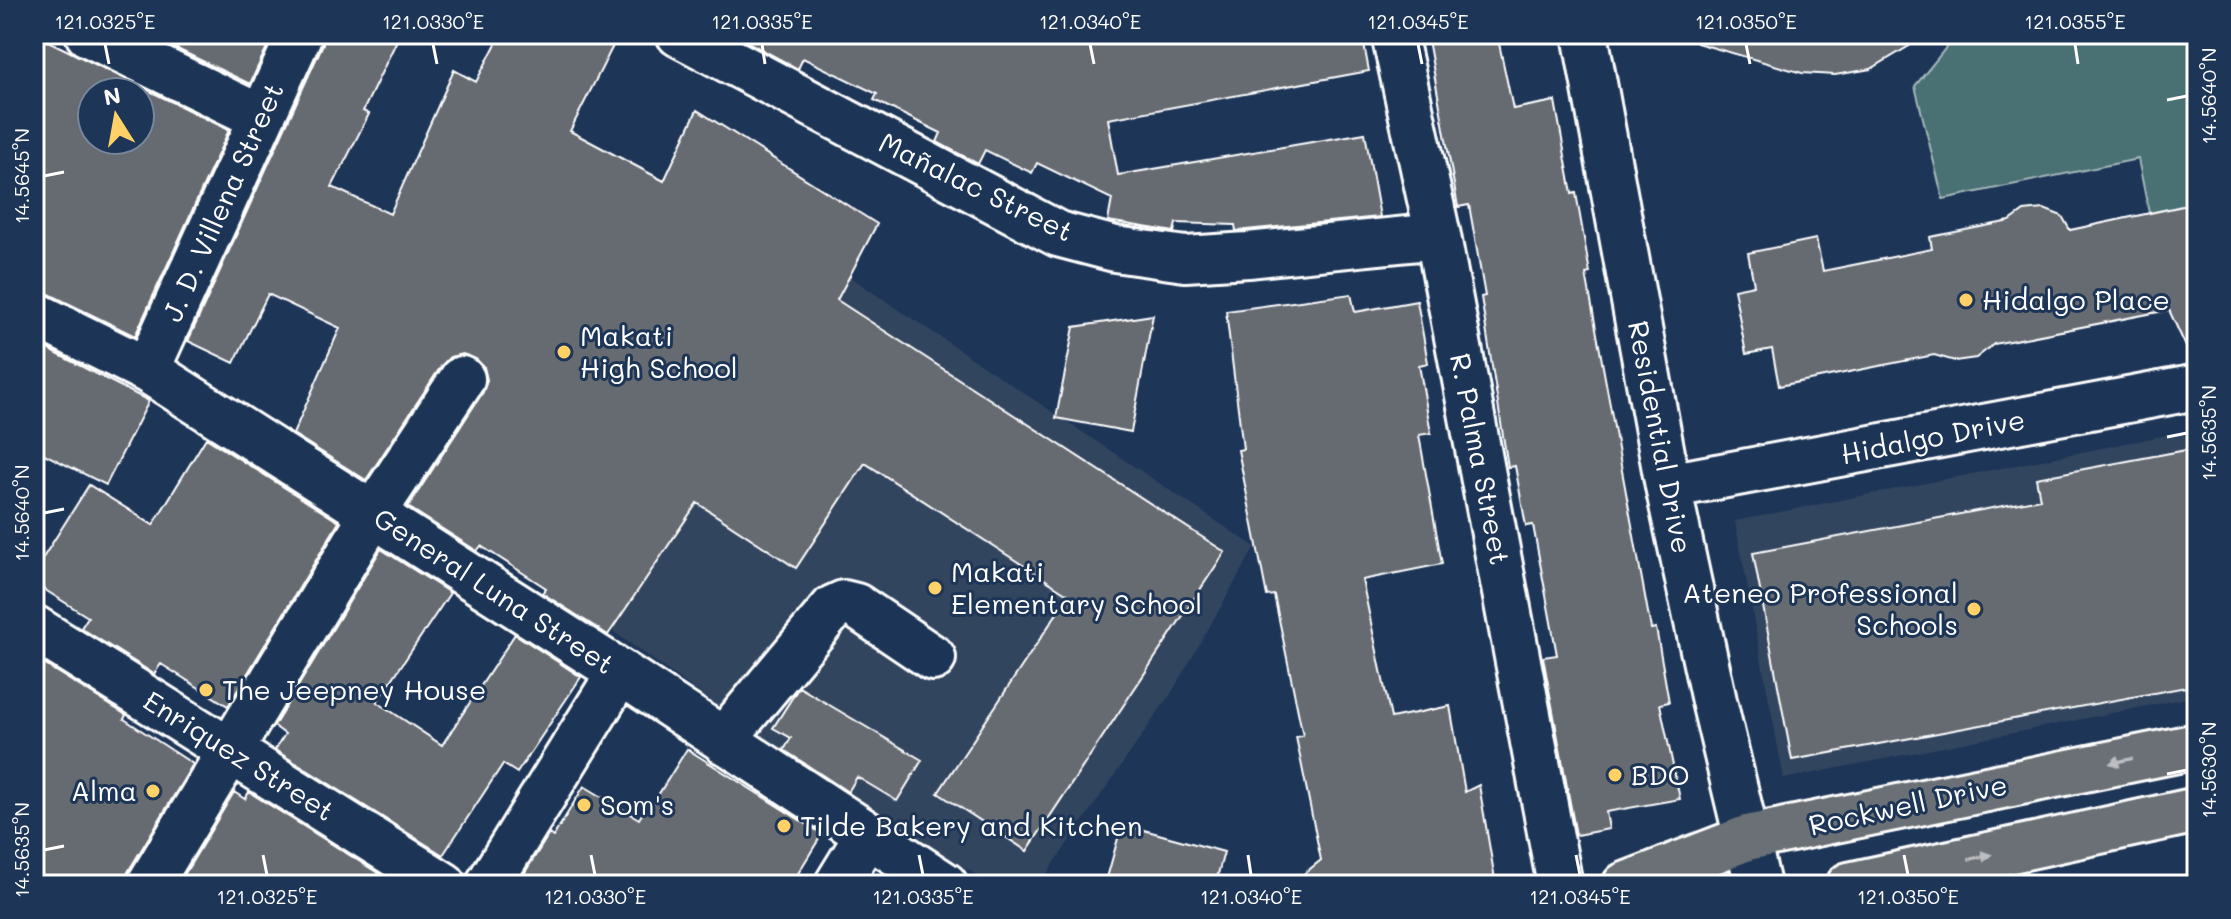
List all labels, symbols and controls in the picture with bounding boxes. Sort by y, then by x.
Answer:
text: 121.0325°E [55,8,155,34]
text: 121.0330°E [382,8,484,34]
text: 121.0335°E [711,8,813,34]
text: 121.0340°E [1039,8,1141,34]
text: 121.0345°E [1367,8,1469,34]
text: 121.0350°E [1695,8,1797,34]
text: 121.0355°E [2024,8,2126,34]
text: 14.5640°N [2195,48,2221,144]
north arrow [76,76,156,156]
street label: J. D. Villena Street [153,76,291,327]
text: N [101,80,123,112]
street label: Mañalac Street [873,124,1079,249]
text: 14.5645°N [8,128,34,224]
place label: Hidalgo Place [1982,281,2170,317]
marker: Hidalgo Place [1957,291,1975,309]
place label: Makati High School [580,317,738,385]
street label: Residential Drive [1621,317,1701,556]
marker: Makati High School [555,343,573,361]
street label: R. Palma Street [1443,350,1519,568]
text: 14.5635°N [2195,385,2221,481]
street label: Hidalgo Drive [1838,401,2028,471]
text: 14.5640°N [8,465,34,561]
street label: General Luna Street [368,499,622,681]
place label: Makati Elementary School [951,553,1202,621]
place label: Ateneo Professional Schools [1682,574,1958,642]
marker: Makati Elementary School [926,579,944,597]
marker: Ateneo Professional Schools [1965,600,1983,618]
place label: The Jeepney House [222,671,486,707]
marker: The Jeepney House [197,681,215,699]
street label: Enriquez Street [137,682,342,828]
text: 14.5630°N [2195,722,2221,818]
one-way arrow [2108,755,2133,768]
place label: BDO [1631,756,1690,792]
street label: Rockwell Drive [1805,765,2010,843]
marker: BDO [1606,766,1624,784]
place label: Alma [71,772,137,808]
marker: Alma [144,782,162,800]
place label: Som's [600,786,674,822]
marker: Som's [575,796,593,814]
text: 14.5635°N [8,802,34,898]
place label: Tilde Bakery and Kitchen [800,807,1143,843]
marker: Tilde Bakery and Kitchen [775,817,793,835]
one-way arrow [1967,850,1992,863]
text: 121.0325°E [217,883,317,909]
text: 121.0330°E [544,883,646,909]
text: 121.0335°E [872,883,974,909]
text: 121.0340°E [1200,883,1302,909]
text: 121.0345°E [1529,883,1631,909]
text: 121.0350°E [1857,883,1959,909]

